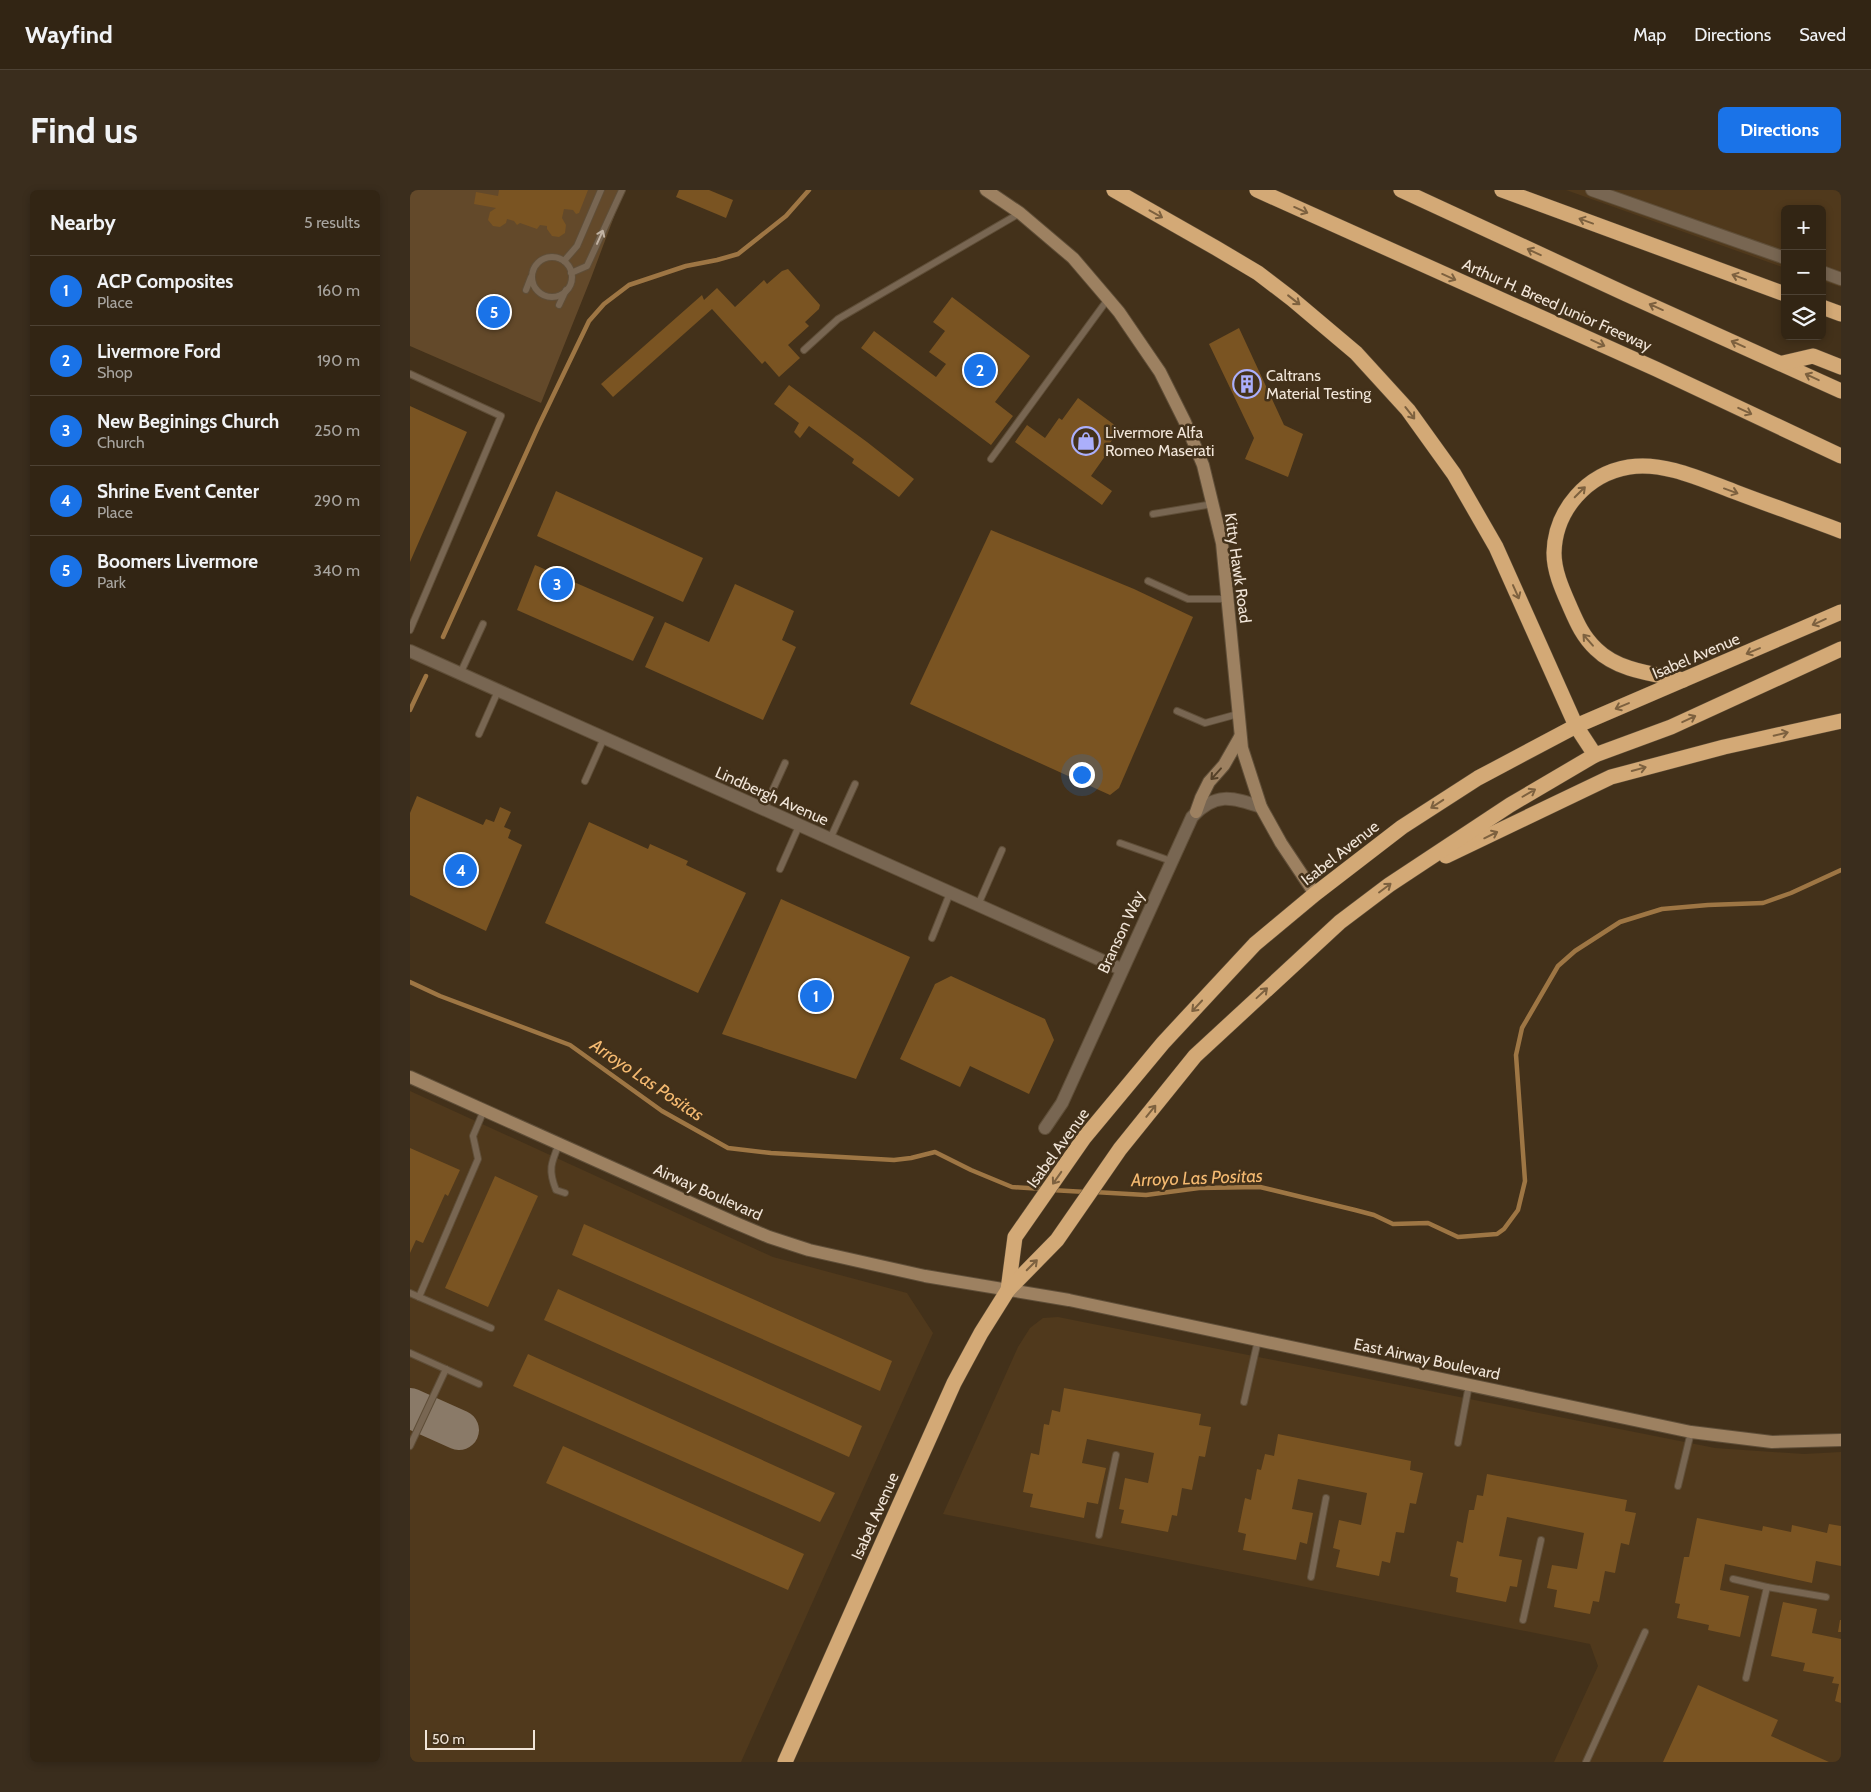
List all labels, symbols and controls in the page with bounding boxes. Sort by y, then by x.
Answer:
text: Wayfind [25,20,113,49]
text: Map [1633,24,1666,46]
text: Directions [1694,24,1771,46]
text: Saved [1799,24,1846,46]
button: Directions [1718,107,1841,153]
text: Find us [30,109,138,152]
map controls [1781,205,1826,340]
button: + [1781,205,1826,250]
one-way arrow [1293,206,1308,215]
one-way arrow [1149,209,1164,219]
text: Nearby [50,210,116,235]
text: 5 results [304,213,360,232]
one-way arrow [1579,216,1595,225]
one-way arrow [596,230,605,245]
one-way arrow [1527,247,1542,257]
button: − [1781,250,1826,295]
street label: Arthur H. Breed Junior Freeway [1459,255,1655,355]
text: ACP Composites [97,270,233,293]
one-way arrow [1441,272,1456,282]
one-way arrow [1732,272,1747,281]
text: 1 [63,281,69,300]
text: 160 m [317,281,360,300]
text: Place [97,293,133,312]
pin: 5 [478,293,510,331]
one-way arrow [1287,295,1300,306]
button: layers [1781,295,1826,340]
one-way arrow [1649,302,1664,312]
one-way arrow [1731,338,1746,347]
one-way arrow [1590,339,1605,349]
text: Livermore Ford [97,340,221,363]
text: 2 [62,351,70,370]
text: 190 m [317,351,360,370]
pin: 2 [964,351,996,389]
text: Shop [97,363,133,382]
place label: Caltrans Material Testing [1266,366,1372,403]
building icon: Caltrans Material Testing [1232,369,1262,399]
one-way arrow [1805,372,1820,381]
one-way arrow [1405,406,1415,420]
one-way arrow [1737,407,1752,416]
text: New Beginings Church [97,410,279,433]
text: 3 [62,421,70,440]
text: 250 m [314,421,360,440]
place label: Livermore Alfa Romeo Maserati [1105,423,1214,460]
shop icon: Livermore Alfa Romeo Maserati [1071,426,1101,456]
text: Church [97,433,145,452]
text: Shrine Event Center [97,480,259,503]
one-way arrow [1574,486,1586,498]
one-way arrow [1723,487,1738,496]
text: 4 [61,491,71,510]
text: 290 m [314,491,360,510]
text: Place [97,503,133,522]
street label: Kitty Hawk Road [1221,512,1255,624]
text: Boomers Livermore [97,550,258,573]
text: 5 [62,561,70,580]
text: 340 m [313,561,360,580]
pin: 3 [541,565,573,603]
text: Park [97,573,126,592]
one-way arrow [1511,584,1521,599]
one-way arrow [1812,618,1827,627]
street label: Isabel Avenue [1649,629,1743,683]
one-way arrow [1582,634,1594,647]
one-way arrow [1746,646,1761,656]
one-way arrow [1615,702,1630,712]
one-way arrow [1681,713,1696,723]
one-way arrow [1773,729,1789,738]
street label: Lindbergh Avenue [712,762,832,830]
your location [1069,762,1095,788]
one-way arrow [1631,764,1647,773]
one-way arrow [1211,767,1222,780]
one-way arrow [1522,788,1536,798]
one-way arrow [1430,800,1444,810]
street label: Isabel Avenue [1297,817,1383,889]
one-way arrow [1483,830,1498,839]
pin: 4 [445,851,477,889]
one-way arrow [1378,882,1391,893]
street label: Branson Way [1094,888,1148,976]
pin: 1 [800,977,832,1015]
one-way arrow [1256,987,1268,999]
one-way arrow [1191,1000,1203,1013]
water label: Arroyo Las Positas [585,1033,708,1126]
street label: Isabel Avenue [1023,1105,1093,1191]
one-way arrow [1145,1105,1156,1118]
street label: Airway Boulevard [651,1160,765,1224]
water label: Arroyo Las Positas [1130,1165,1263,1191]
one-way arrow [1052,1171,1062,1185]
one-way arrow [1026,1259,1039,1271]
street label: East Airway Boulevard [1352,1334,1502,1384]
street label: Isabel Avenue [847,1469,903,1563]
scale bar [425,1727,535,1750]
text: 50 m [432,1730,465,1748]

